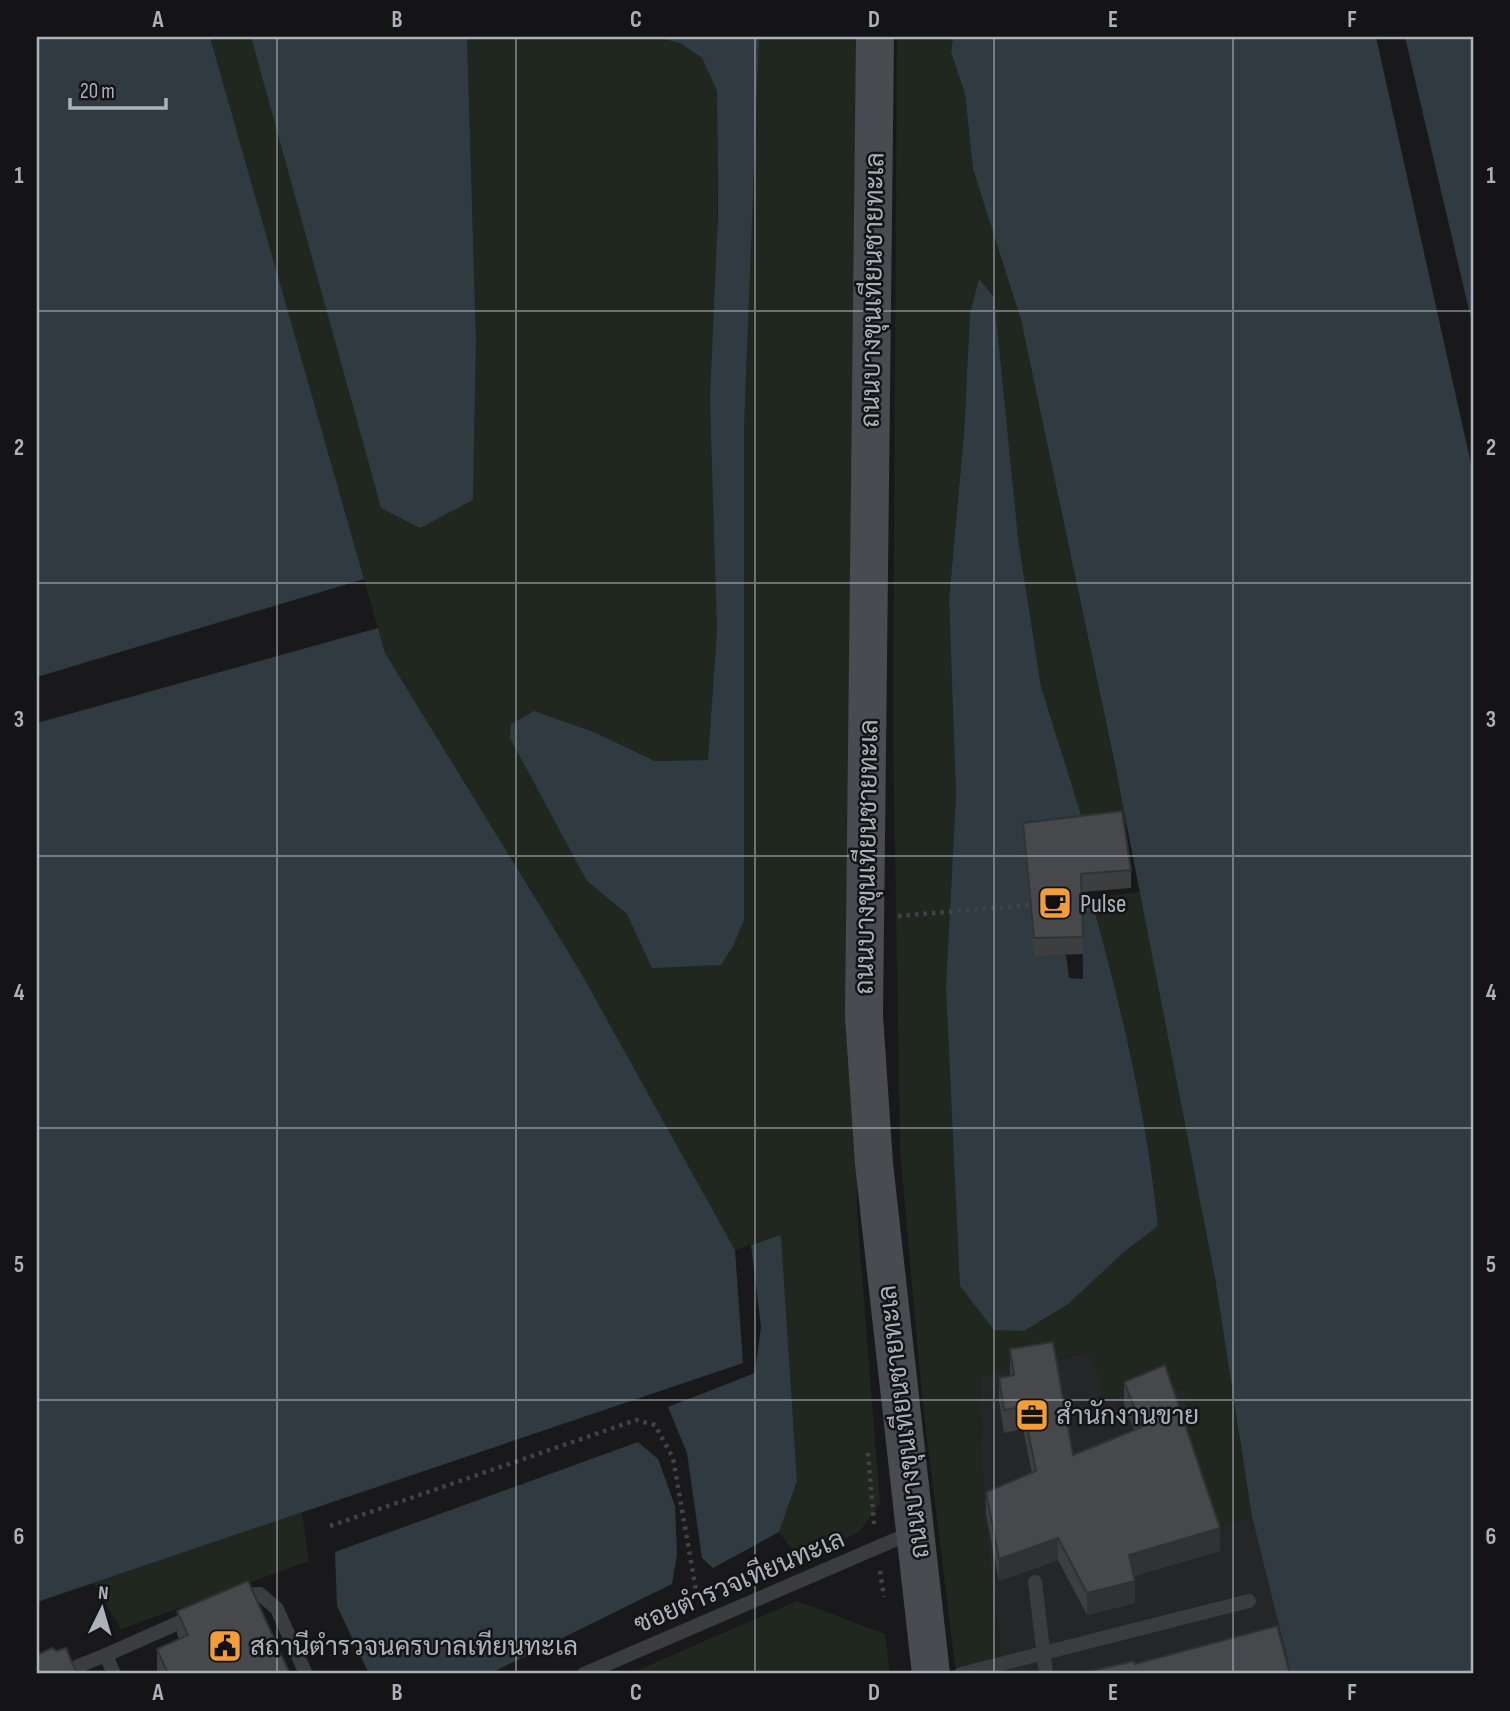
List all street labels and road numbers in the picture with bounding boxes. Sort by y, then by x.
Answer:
street label: ถนนบางขุนเทียนชายทะเล [854,152,892,428]
street label: ถนนบางขุนเทียนชายทะเล [848,719,886,995]
street label: ถนนบางขุนเทียนชายทะเล [870,1283,938,1561]
street label: ซอยตำรวจเทียนทะเล [629,1522,849,1641]

